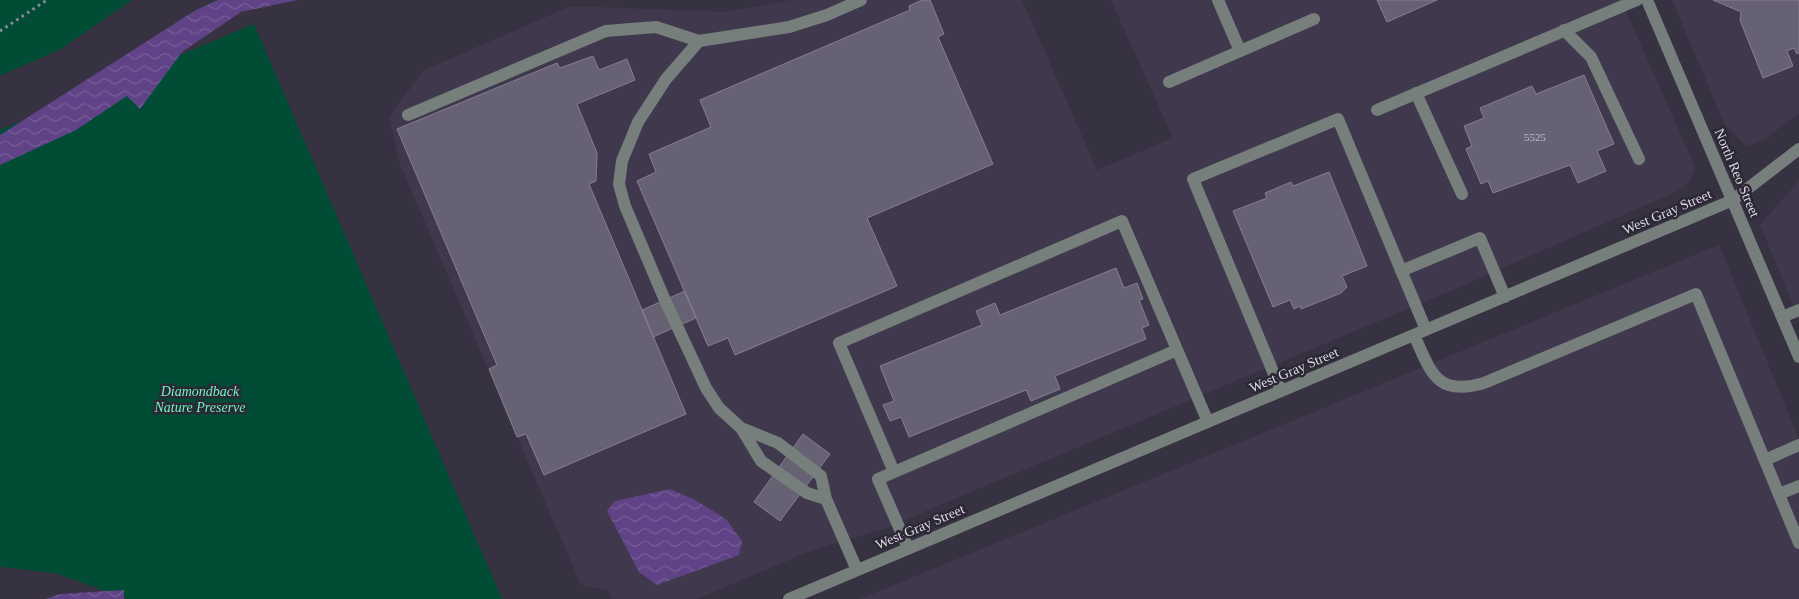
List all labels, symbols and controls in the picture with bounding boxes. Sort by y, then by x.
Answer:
street label: North Reo Street [1712,126,1762,220]
house number: 5525 [1524,131,1547,143]
street label: West Gray Street [1620,186,1714,238]
street label: West Gray Street [1247,344,1341,396]
park label: Diamondback Nature Preserve [153,384,246,415]
street label: West Gray Street [873,501,967,553]

